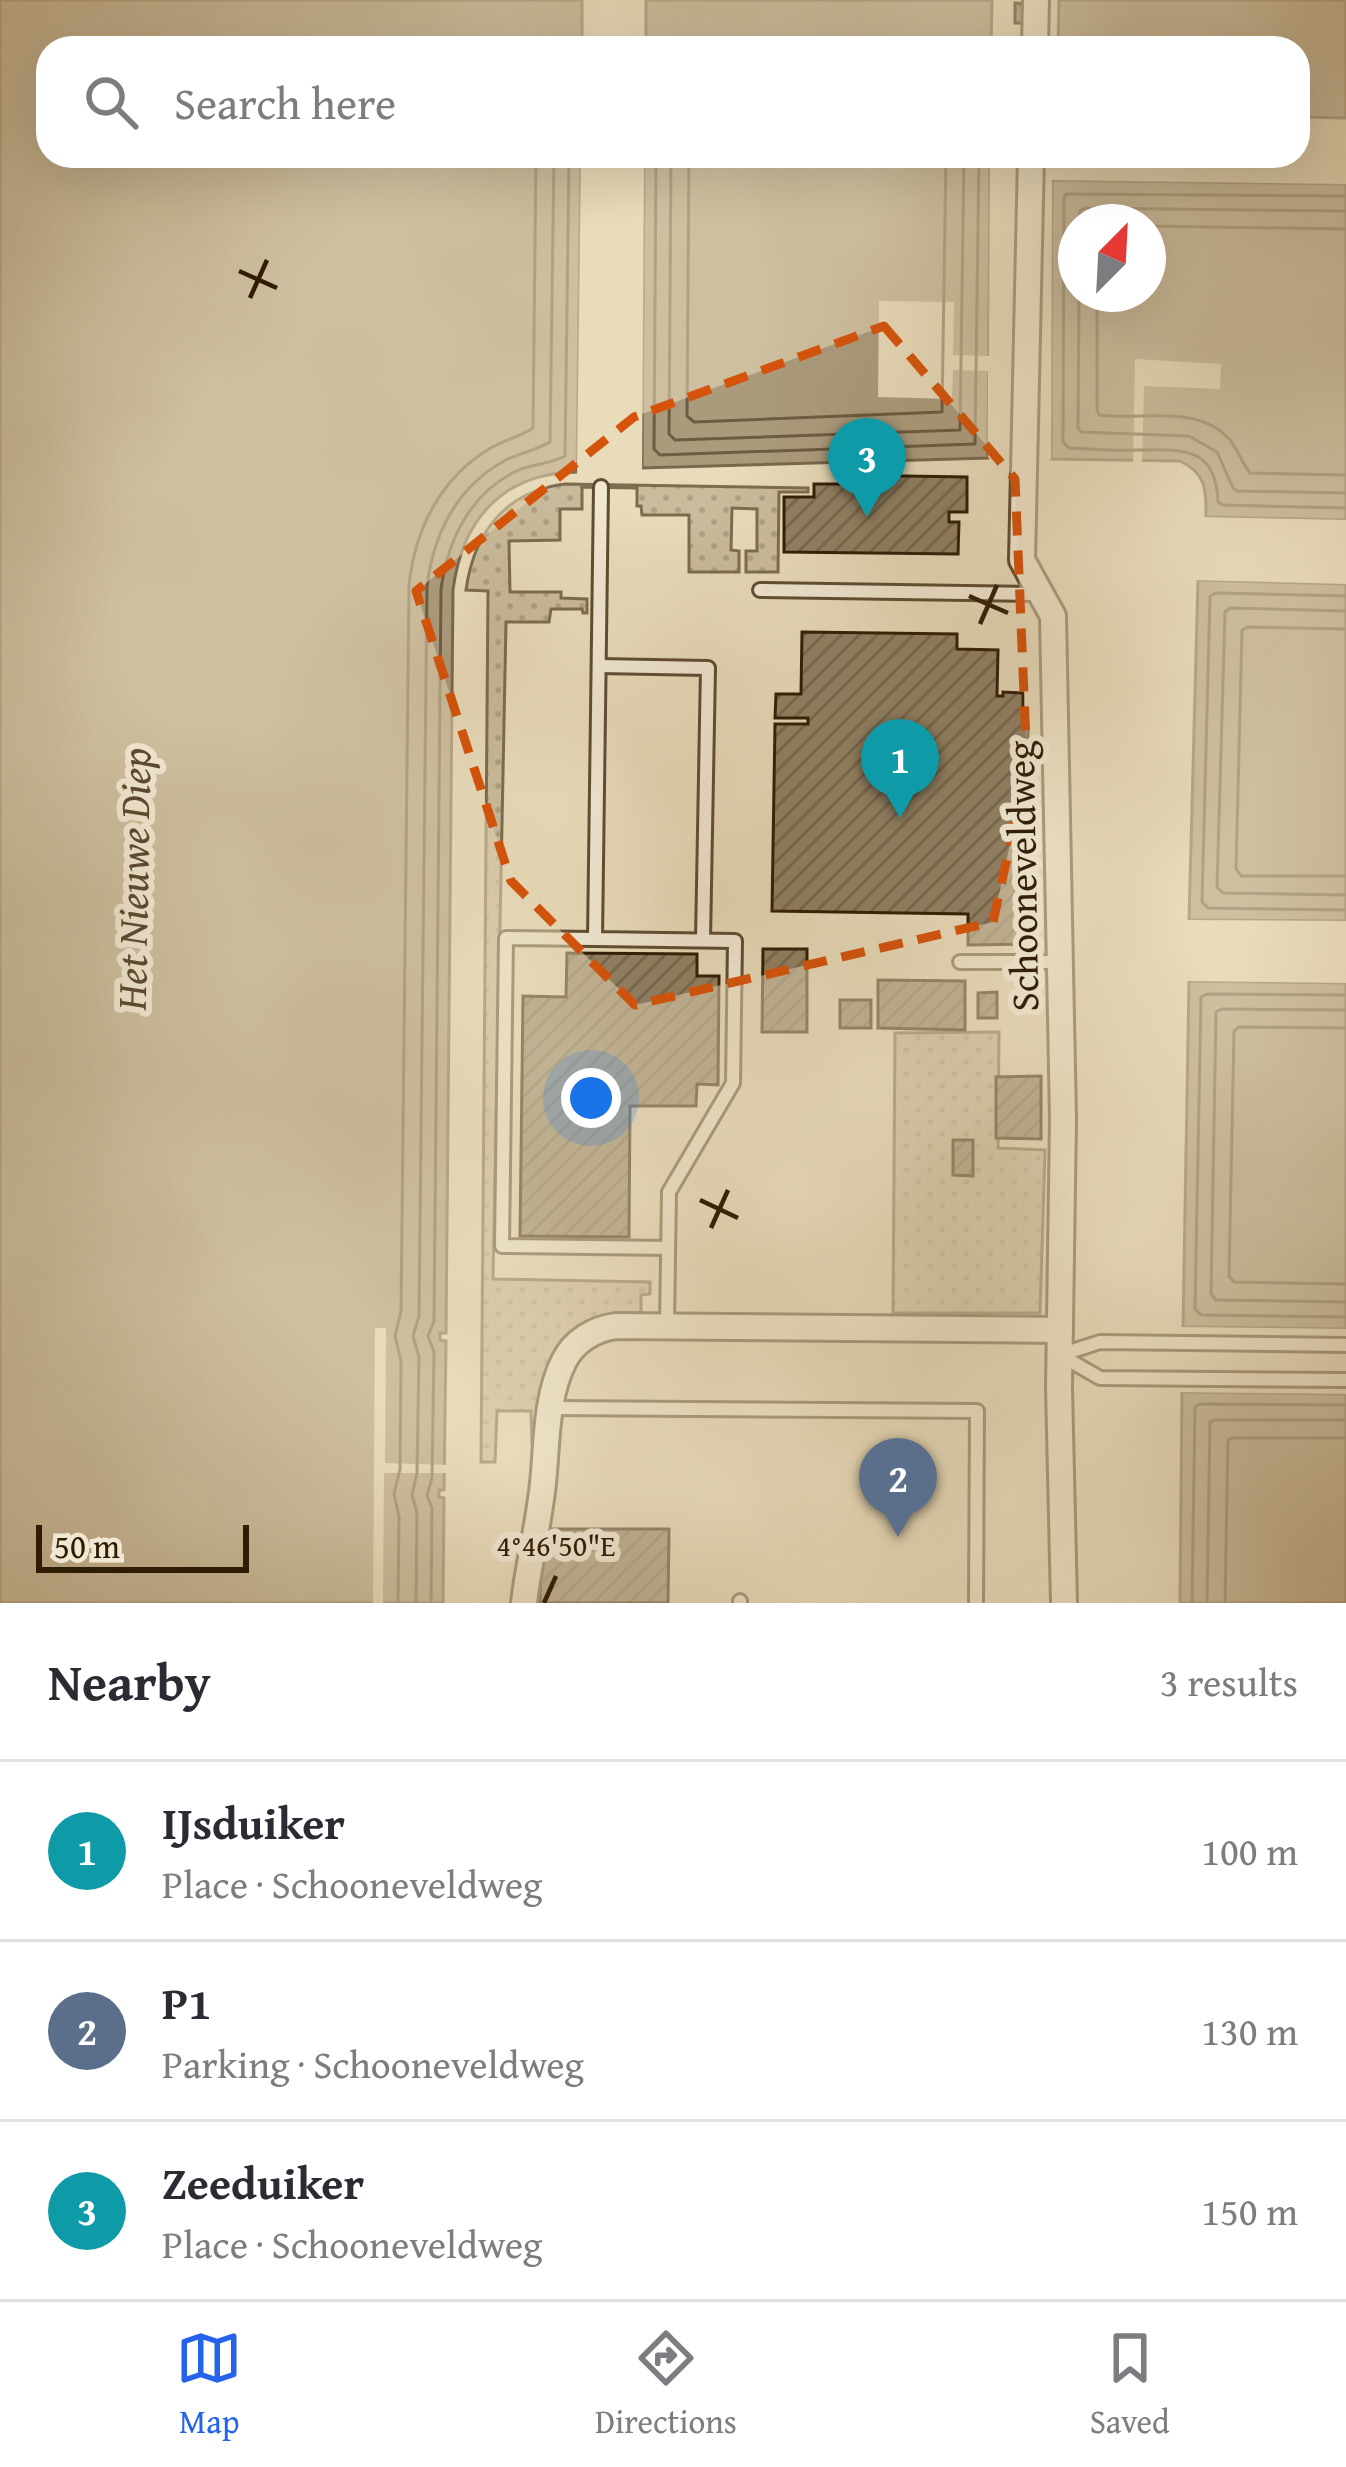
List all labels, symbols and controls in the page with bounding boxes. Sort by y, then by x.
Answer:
search box [36,36,1310,168]
icon: search [78,69,144,135]
text: Search here [174,70,396,135]
north arrow [1058,204,1166,312]
pin: 3 [828,418,906,517]
pin: 1 [861,719,939,818]
street label: Schooneveldweg [991,740,1052,1012]
water label: Het Nieuwe Diep [100,747,165,1012]
your location [561,1068,621,1128]
pin: 2 [859,1438,937,1537]
scale bar [36,1519,249,1572]
text: 50 m [54,1522,120,1570]
text: 4°46'50"E [496,1523,616,1567]
text: Nearby [48,1644,211,1719]
text: 3 results [1160,1653,1298,1710]
text: IJsduiker [162,1790,345,1855]
text: 1 [77,1822,97,1879]
text: 100 m [1201,1822,1298,1879]
text: Place · Schooneveldweg [162,1855,542,1912]
text: P1 [162,1970,211,2035]
text: 2 [77,2002,97,2059]
text: 130 m [1201,2002,1298,2059]
text: Parking · Schooneveldweg [162,2035,584,2092]
text: Zeeduiker [162,2150,364,2215]
text: 3 [77,2182,97,2239]
text: 150 m [1201,2182,1298,2239]
text: Place · Schooneveldweg [162,2215,542,2272]
tab: Map [176,2325,242,2445]
tab: Directions [595,2325,737,2445]
tab: Saved [1090,2325,1170,2445]

